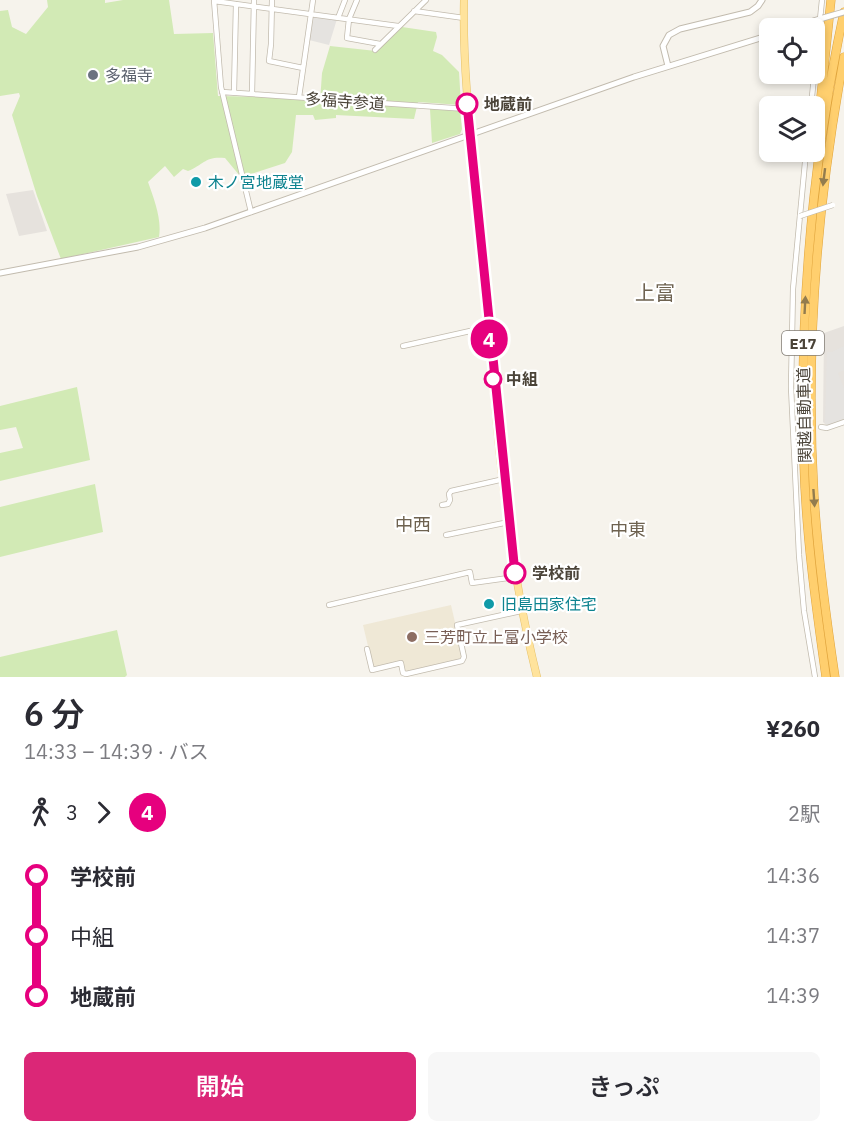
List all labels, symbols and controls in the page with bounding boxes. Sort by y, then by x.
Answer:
map controls [759,18,825,162]
button: locate [759,18,825,84]
place label: 多福寺 [105,65,153,85]
marker: 多福寺 [86,68,100,82]
street label: 多福寺参道 [304,88,386,114]
marker: 地蔵前 [456,93,478,115]
place label: 地蔵前 [484,94,532,114]
button: layers [759,96,825,162]
one-way arrow [820,168,829,187]
place label: 木ノ宮地蔵堂 [208,172,304,192]
marker: 木ノ宮地蔵堂 [189,175,203,189]
district label: 上富 [635,279,675,306]
one-way arrow [800,295,809,314]
line badge: 4 [470,320,508,358]
text: 4 [483,325,495,353]
road number: E17 [782,331,824,355]
street label: 関越自動車道 [793,367,815,463]
place label: 中組 [506,369,538,389]
marker: 中組 [484,370,502,388]
one-way arrow [810,488,819,507]
district label: 中西 [395,513,431,536]
district label: 中東 [610,518,646,541]
marker: 学校前 [504,562,526,584]
place label: 学校前 [532,563,580,583]
place label: 旧島田家住宅 [501,594,597,614]
marker: 旧島田家住宅 [482,597,496,611]
place label: 三芳町立上富小学校 [424,627,568,647]
marker: 三芳町立上富小学校 [405,630,419,644]
text: 6 分 [24,692,85,735]
text: ¥260 [766,714,820,743]
text: 14:33 – 14:39 · バス [24,738,209,765]
icon: walk [24,796,57,829]
icon: forward [87,796,120,829]
text: 4 [141,798,154,826]
text: 3 [66,799,78,826]
text: 2駅 [788,800,820,827]
text: 学校前 [70,862,136,891]
text: 14:36 [766,862,820,889]
text: 中組 [70,922,114,951]
text: 14:37 [766,922,820,949]
text: 地蔵前 [70,982,136,1011]
text: 14:39 [766,982,820,1009]
button: 開始 [24,1052,416,1121]
button: きっぷ [428,1052,820,1121]

